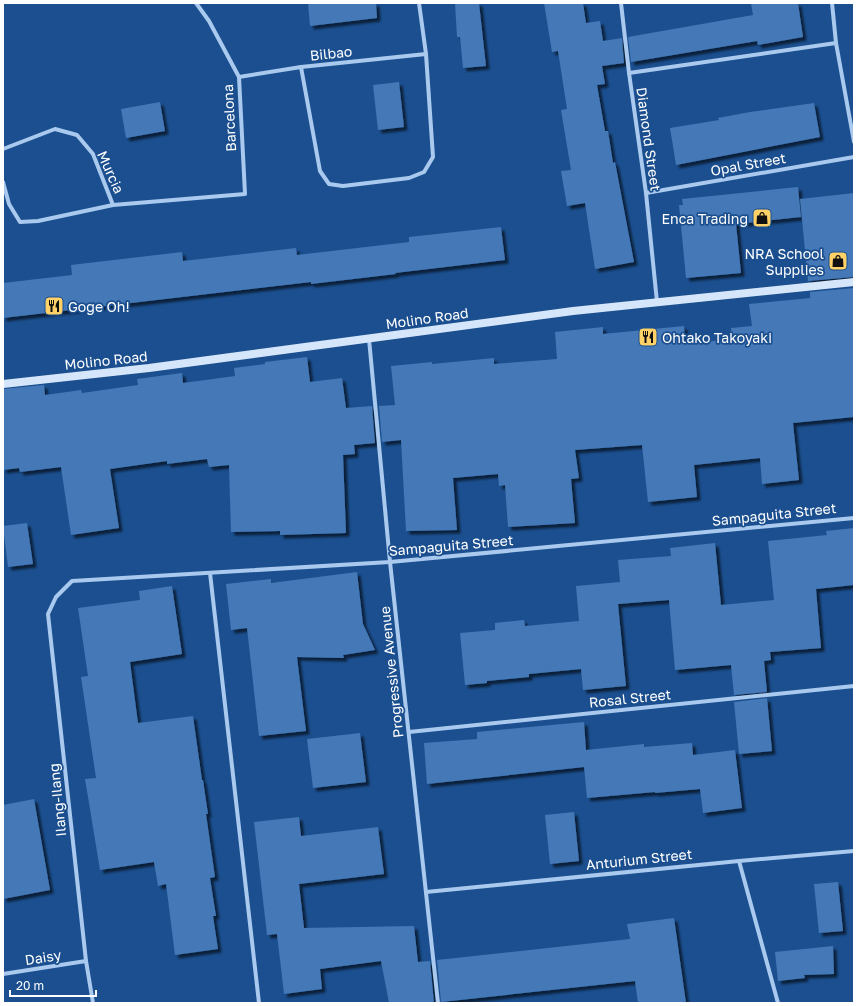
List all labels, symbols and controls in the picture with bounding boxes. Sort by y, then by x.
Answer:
street label: Bilbao [309,42,353,64]
street label: Barcelona [219,84,239,152]
street label: Diamond Street [633,86,665,192]
street label: Murcia [94,148,128,196]
street label: Opal Street [709,149,787,179]
shop icon: Enca Trading [751,207,773,229]
place label: Enca Trading [662,210,748,227]
place label: NRA School Supplies [744,245,824,278]
shop icon: NRA School Supplies [827,250,849,272]
restaurant icon: Goge Oh! [43,295,65,317]
place label: Goge Oh! [68,298,130,315]
street label: Molino Road [384,304,470,332]
restaurant icon: Ohtako Takoyaki [637,326,659,348]
place label: Ohtako Takoyaki [662,329,772,346]
street label: Molino Road [64,347,148,373]
street label: Sampaguita Street [711,499,837,529]
street label: Sampaguita Street [388,531,514,559]
street label: Progressive Avenue [376,605,406,739]
street label: Rosal Street [588,685,672,711]
street label: Ilang-Ilang [45,763,69,837]
street label: Anturium Street [585,845,693,873]
street label: Daisy [24,946,63,968]
scale bar [10,972,96,998]
text: 20 m [16,978,44,993]

